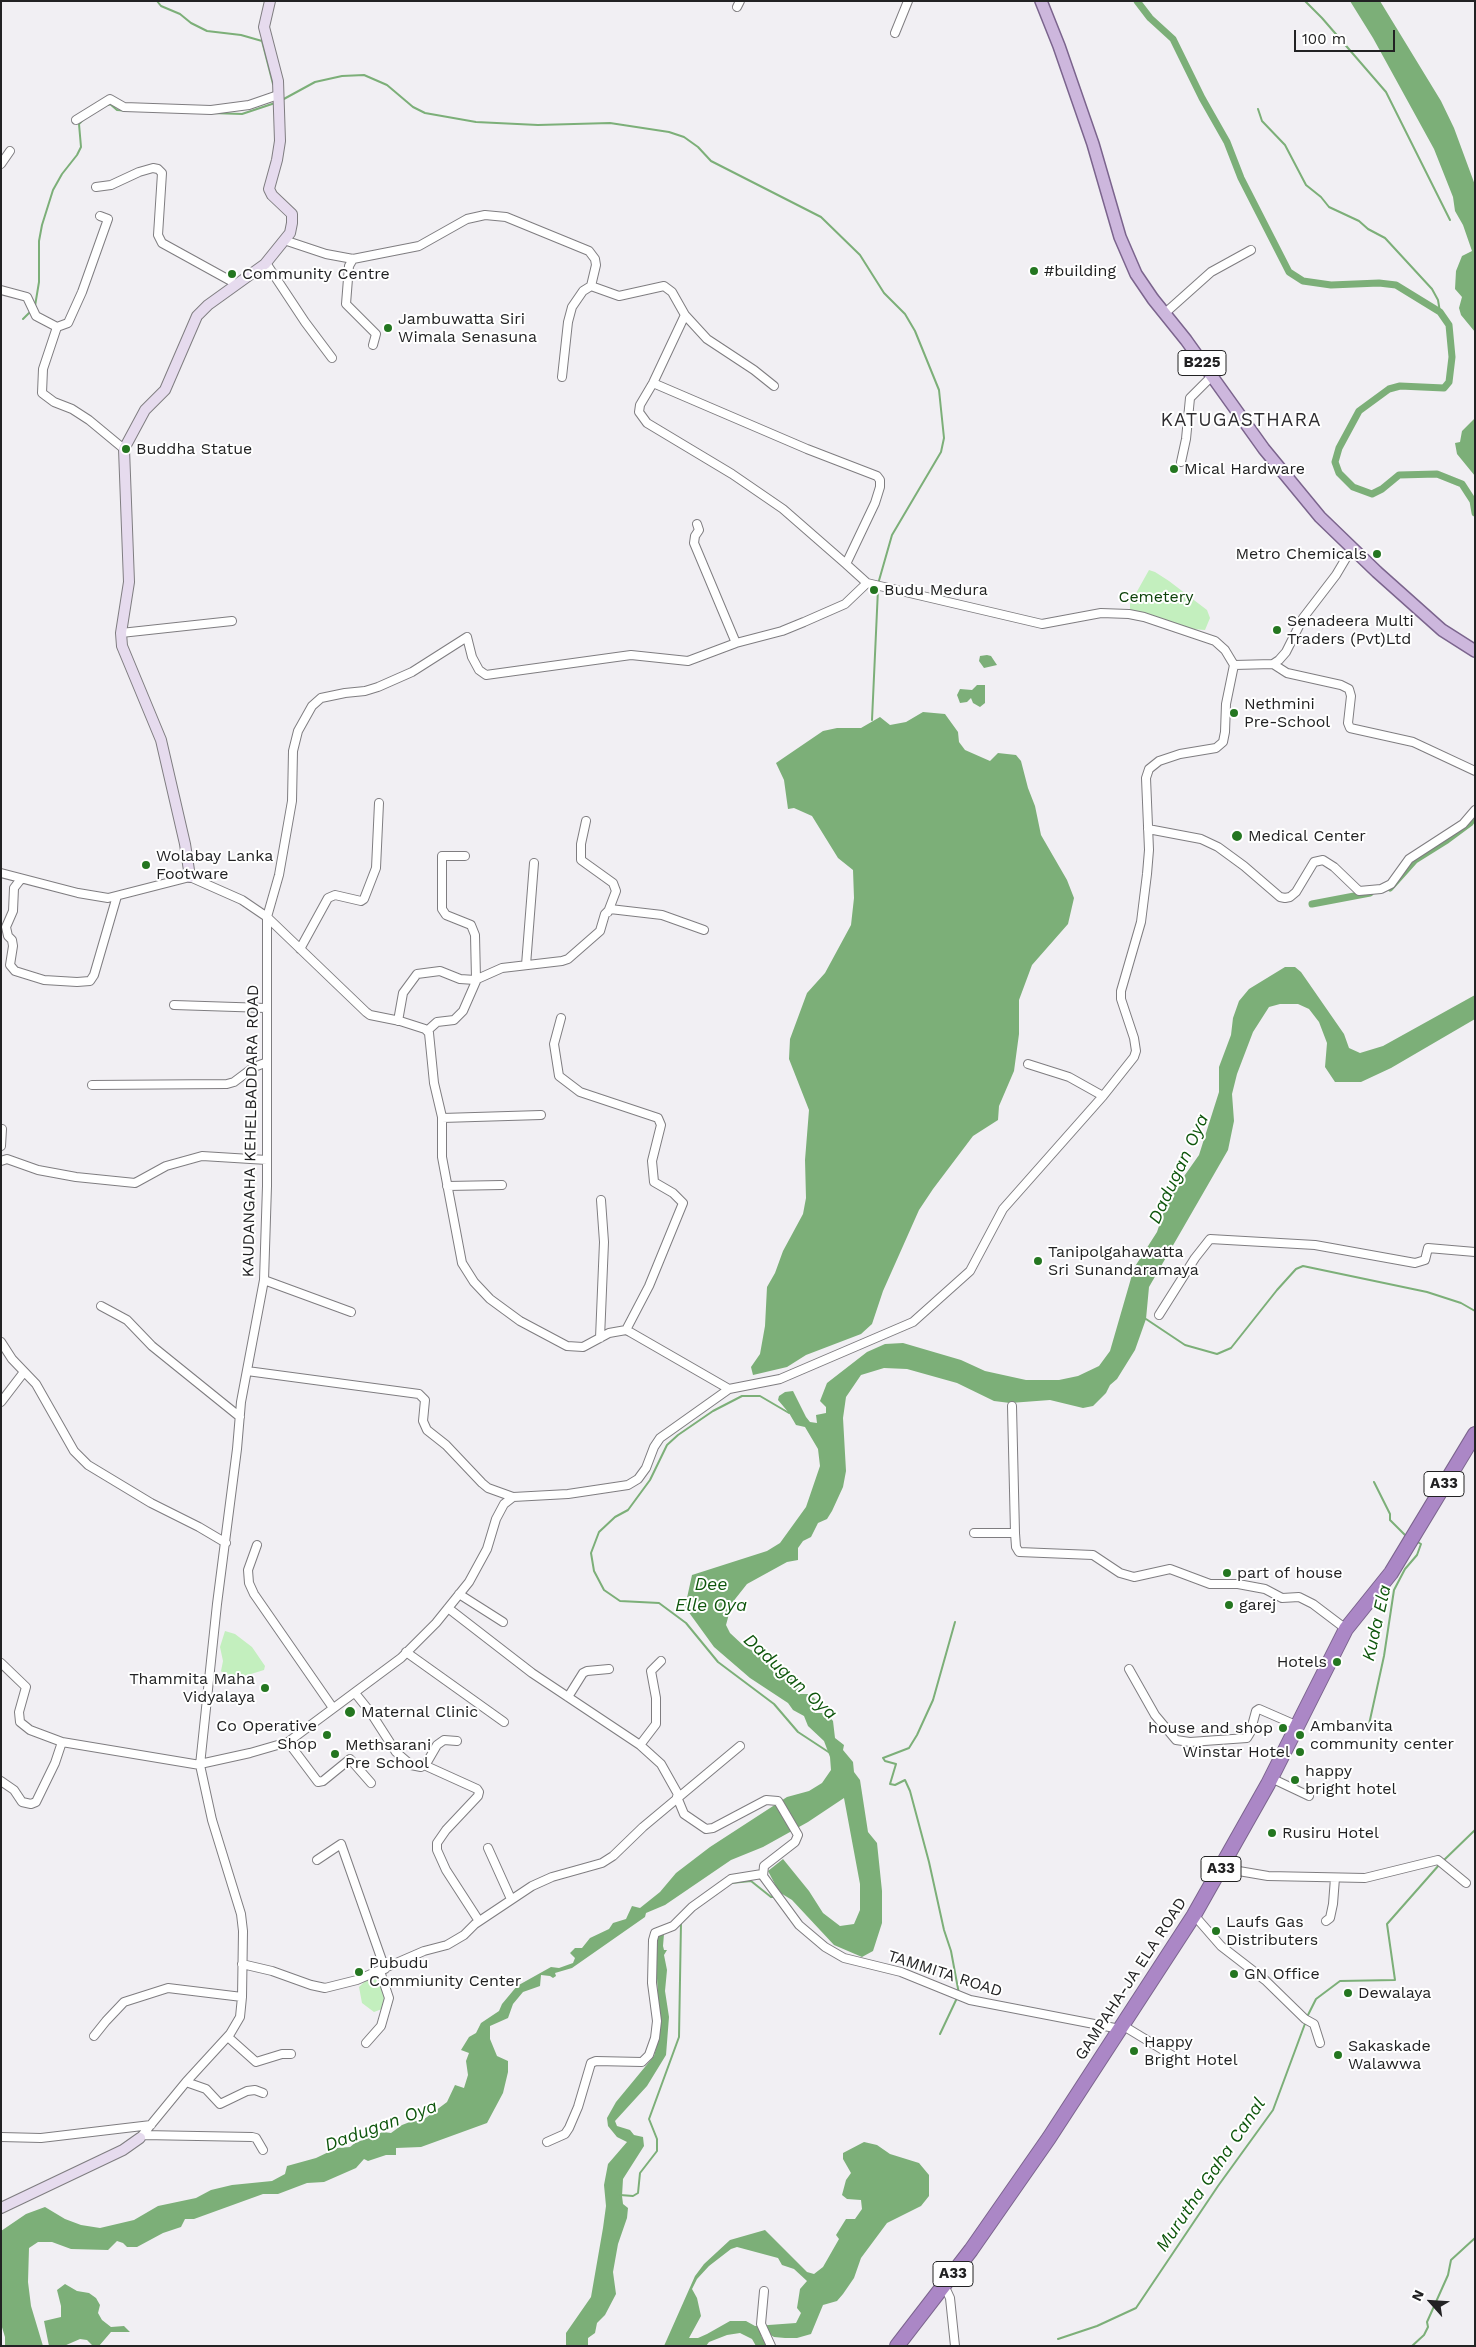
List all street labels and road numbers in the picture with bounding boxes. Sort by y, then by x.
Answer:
road number: B225 [1178,350,1226,376]
street label: KAUDANGAHA KEHELBADDARA ROAD [239,985,263,1277]
road number: A33 [1424,1472,1464,1496]
road number: A33 [1201,1856,1241,1882]
street label: GAMPAHA-JA ELA ROAD [1071,1894,1191,2064]
street label: TAMMITA ROAD [885,1946,1005,2002]
road number: A33 [933,2262,973,2286]

